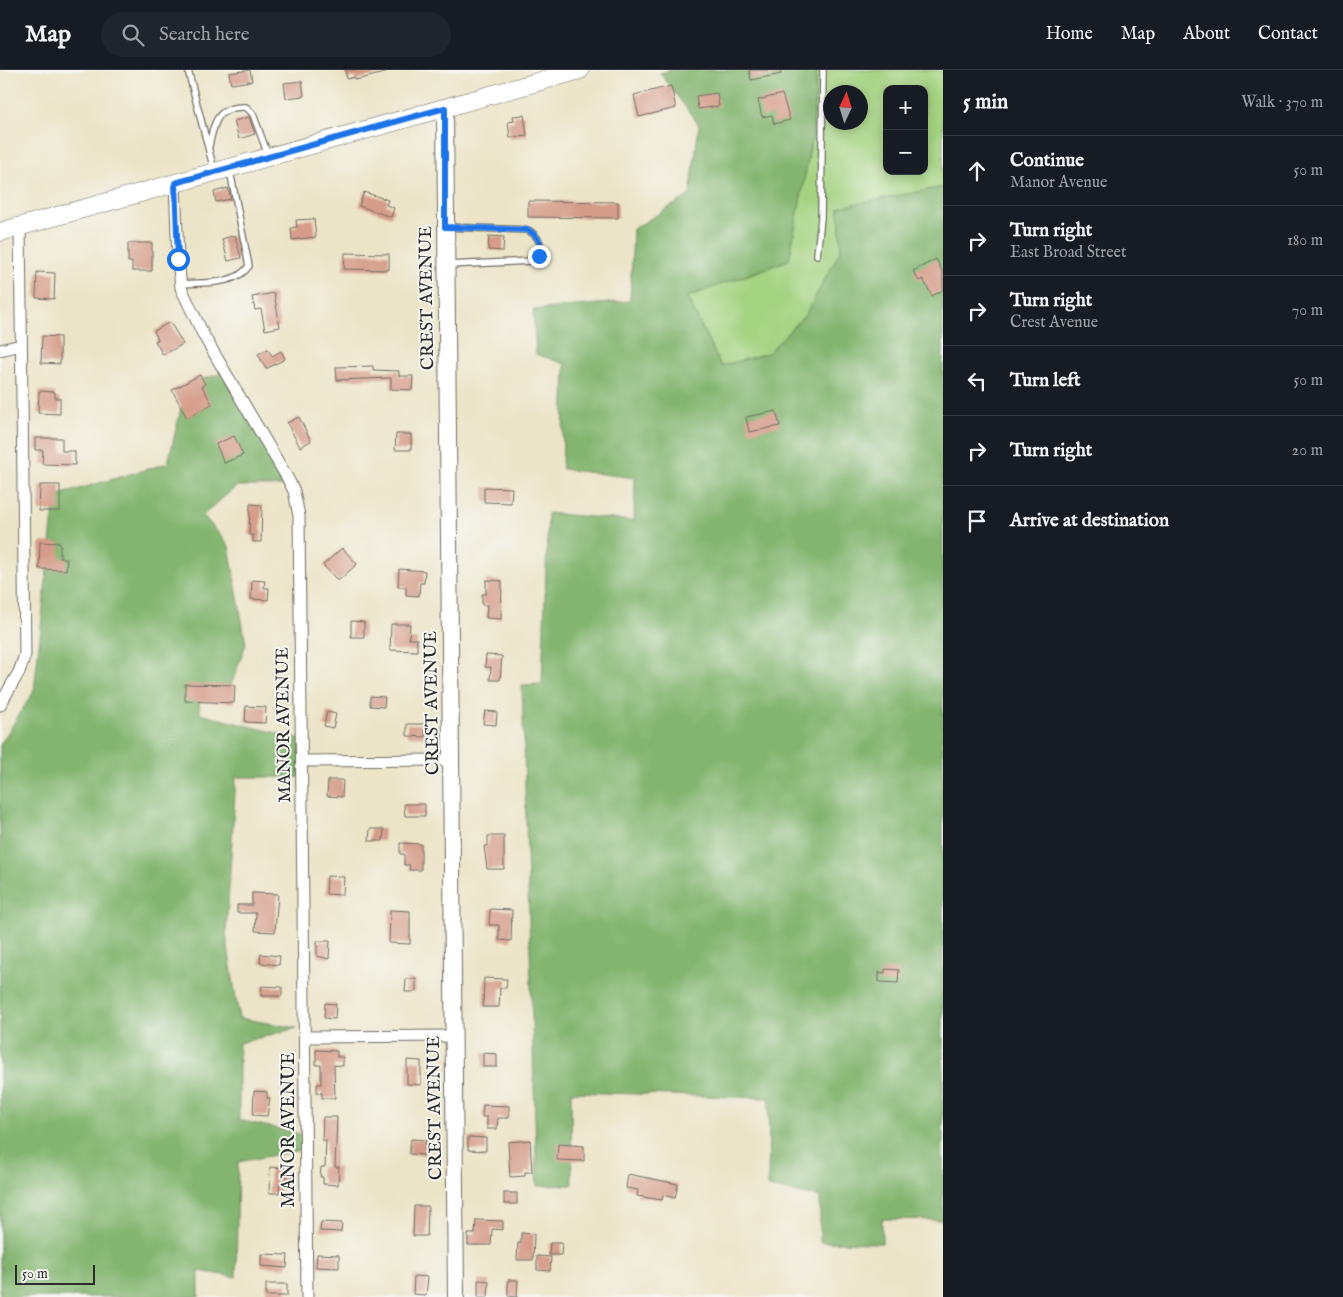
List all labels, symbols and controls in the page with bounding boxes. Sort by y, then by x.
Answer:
search box [101,12,451,57]
text: Map [25,19,71,50]
icon: search [119,21,147,49]
text: Search here [159,23,250,47]
text: Home [1046,23,1093,46]
text: Map [1121,23,1155,46]
text: About [1183,23,1230,46]
text: Contact [1258,23,1318,46]
north arrow [823,85,868,130]
map controls [883,85,928,175]
button: + [883,85,928,130]
text: 5 min [963,89,1008,116]
text: Walk · 370 m [1241,93,1323,113]
button: − [883,130,928,175]
text: Continue [1010,149,1084,173]
icon: ahead [963,157,991,185]
text: 50 m [1294,161,1323,181]
text: Manor Avenue [1010,173,1107,193]
text: Turn right [1010,219,1092,243]
street label: CREST AVENUE [415,226,440,370]
icon: right [963,227,991,255]
text: 180 m [1287,231,1323,251]
text: East Broad Street [1010,243,1126,263]
route end [528,245,551,268]
route start [167,248,190,271]
text: Turn right [1010,289,1092,313]
icon: right [963,297,991,325]
text: 70 m [1292,301,1323,321]
text: Crest Avenue [1010,313,1098,333]
icon: left [963,367,991,395]
text: Turn left [1010,369,1081,393]
text: 50 m [1294,371,1323,391]
icon: right [963,437,991,465]
text: Turn right [1010,439,1092,463]
text: 20 m [1292,441,1323,461]
icon: arrive [963,507,991,535]
text: Arrive at destination [1010,509,1169,533]
street label: CREST AVENUE [420,631,445,775]
street label: MANOR AVENUE [272,647,297,803]
street label: CREST AVENUE [423,1036,448,1180]
street label: MANOR AVENUE [278,1052,301,1208]
scale bar [15,1262,95,1285]
text: 50 m [22,1265,48,1283]

